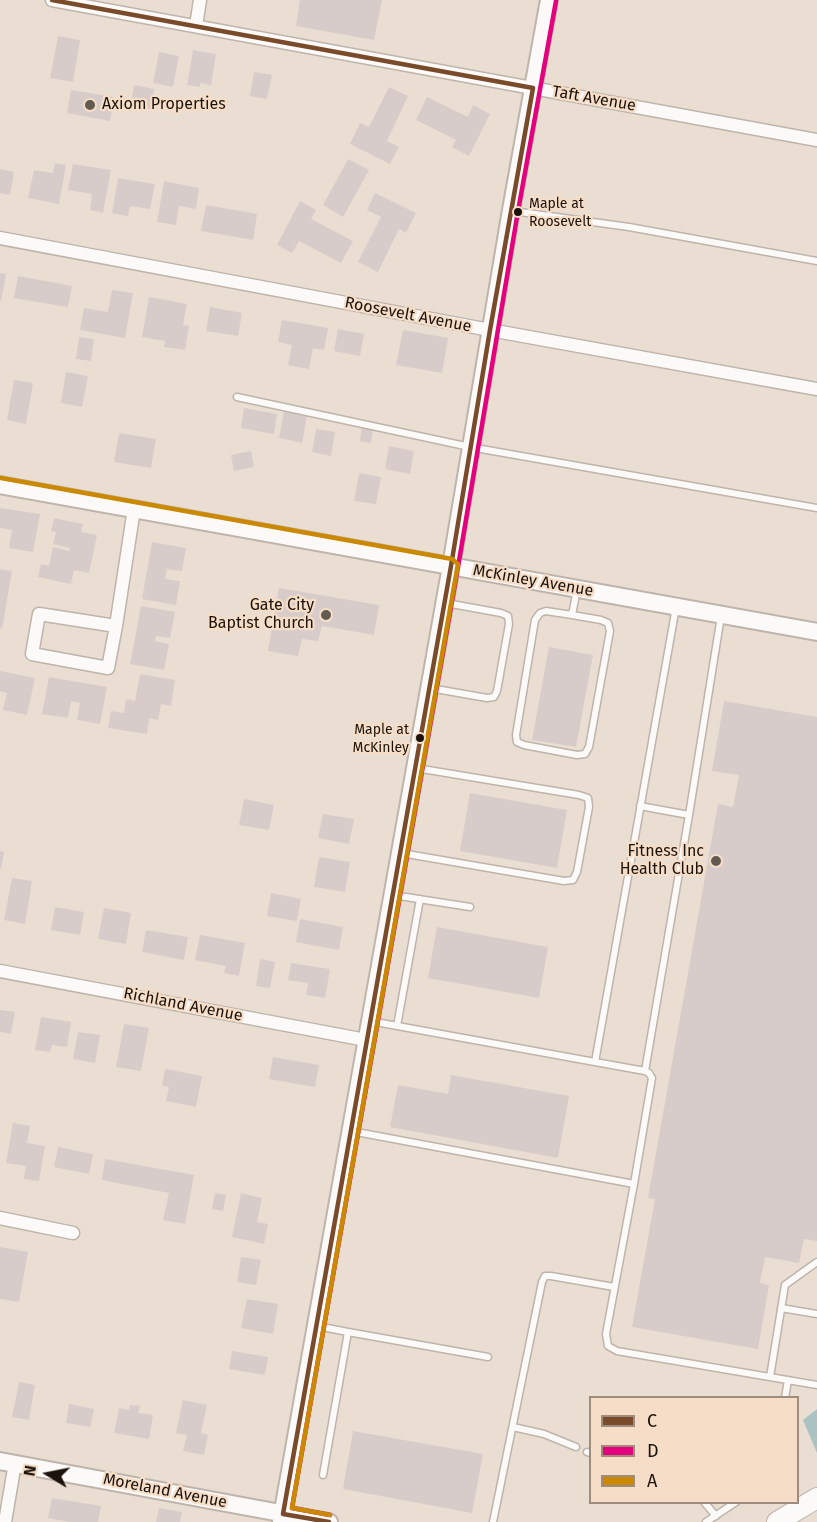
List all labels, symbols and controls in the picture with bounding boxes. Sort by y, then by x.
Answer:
street label: Taft Avenue [551,82,637,116]
place label: Axiom Properties [102,95,226,115]
marker: Axiom Properties [83,98,97,112]
place label: Maple at Roosevelt [529,196,591,228]
marker: Maple at Roosevelt [512,206,524,218]
street label: Roosevelt Avenue [343,293,473,337]
street label: McKinley Avenue [471,561,595,601]
place label: Gate City Baptist Church [208,596,314,634]
marker: Gate City Baptist Church [319,608,333,622]
place label: Maple at McKinley [353,722,409,754]
marker: Maple at McKinley [414,732,426,744]
place label: Fitness Inc Health Club [620,842,704,880]
marker: Fitness Inc Health Club [709,854,723,868]
street label: Richland Avenue [122,984,244,1026]
legend [589,1396,799,1504]
text: C [647,1410,657,1432]
text: D [647,1440,659,1462]
north arrow [18,1444,78,1504]
text: N [20,1464,40,1478]
street label: Moreland Avenue [101,1470,229,1512]
text: A [647,1470,657,1492]

